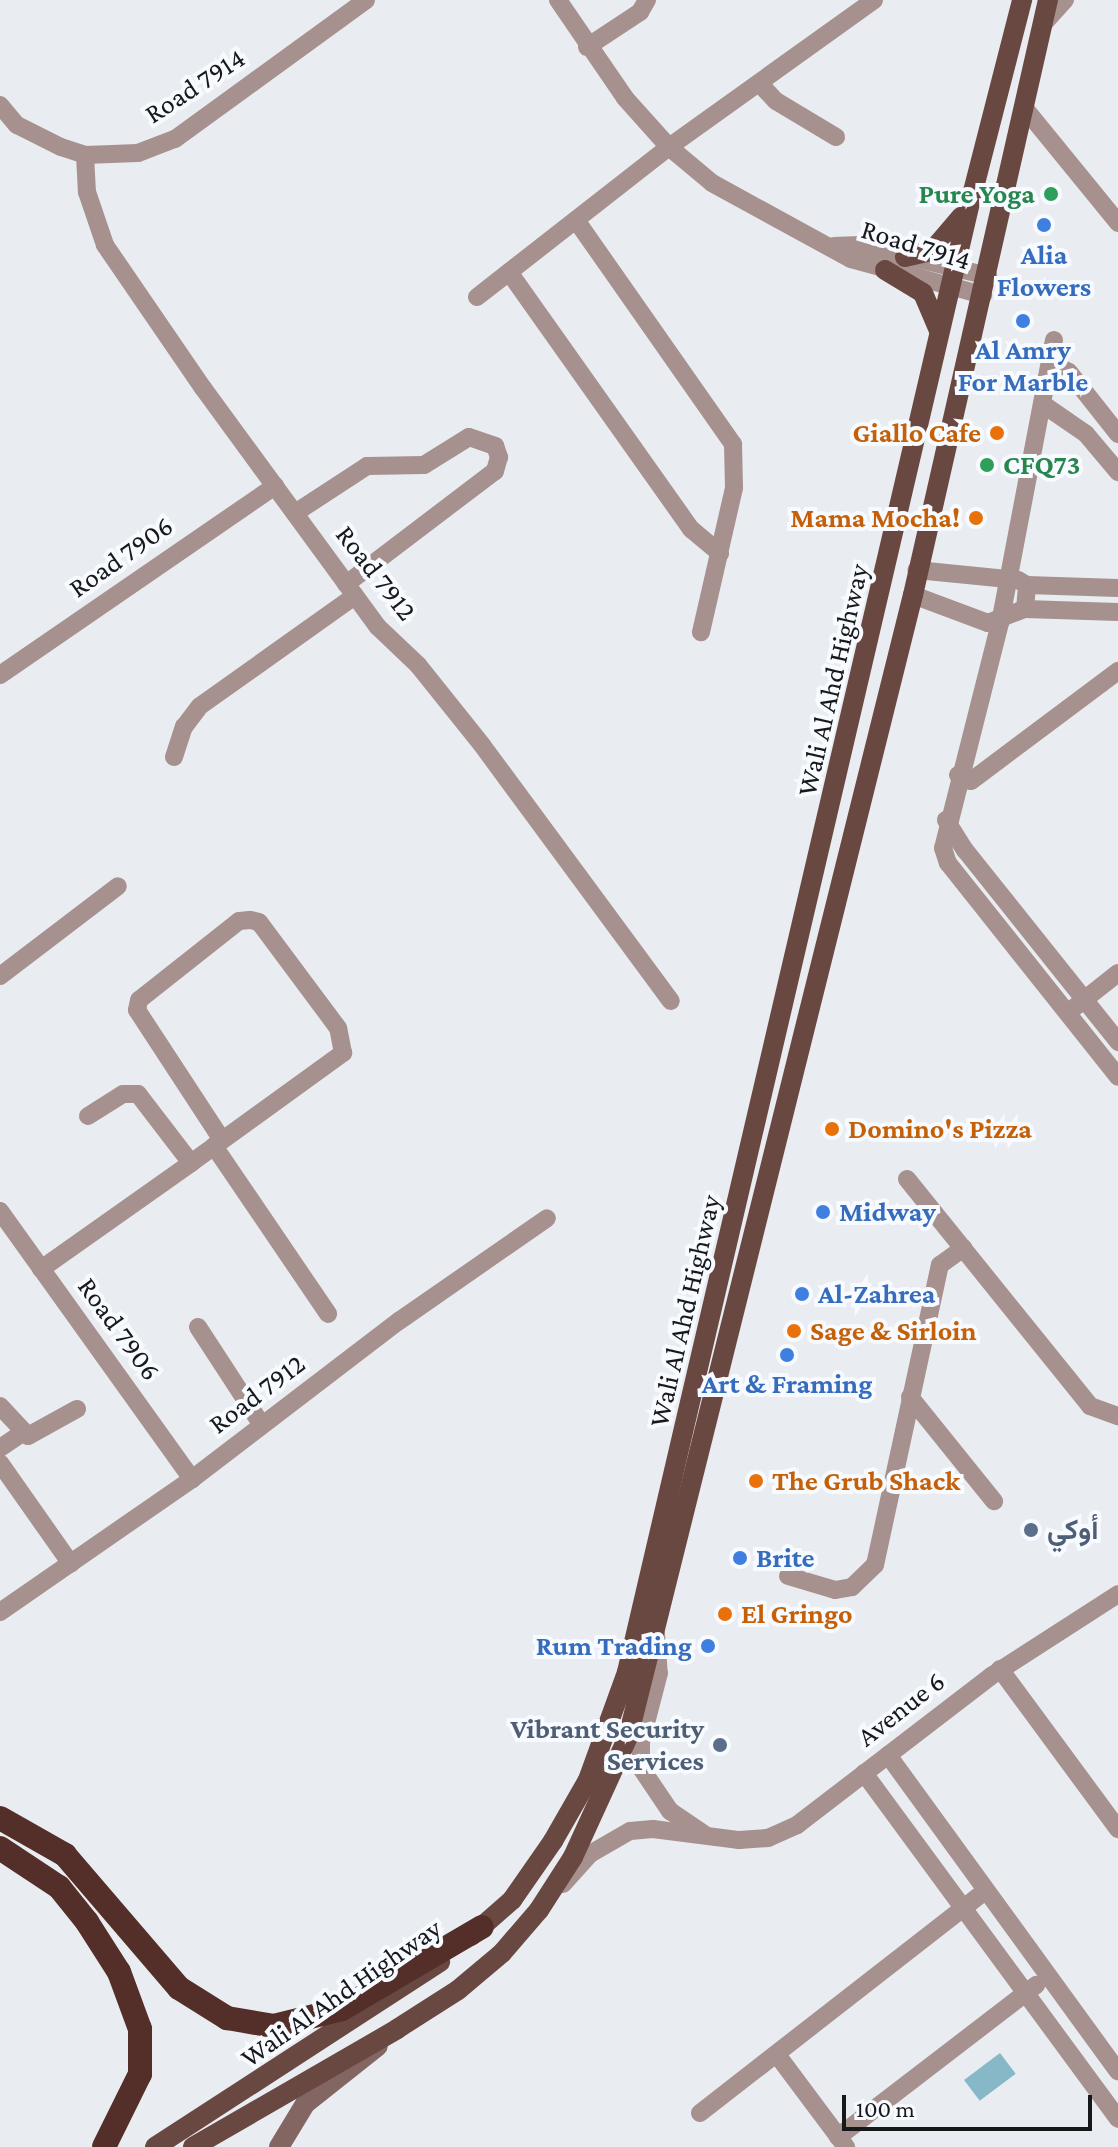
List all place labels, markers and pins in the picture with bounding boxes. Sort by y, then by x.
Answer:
place label: Pure Yoga [919,177,1035,211]
marker: Pure Yoga [1042,185,1060,203]
marker: Alia Flowers [1035,216,1053,234]
place label: Alia Flowers [997,238,1091,304]
marker: Al Amry For Marble [1014,312,1032,330]
place label: Al Amry For Marble [958,333,1088,399]
place label: Giallo Cafe [853,416,981,450]
marker: Giallo Cafe [988,424,1006,442]
place label: CFQ73 [1003,448,1080,482]
marker: CFQ73 [978,456,996,474]
place label: Mama Mocha! [790,501,960,535]
marker: Mama Mocha! [967,509,985,527]
place label: Domino's Pizza [848,1112,1032,1146]
marker: Domino's Pizza [823,1120,841,1138]
place label: Midway [839,1195,936,1229]
marker: Midway [814,1203,832,1221]
place label: Al-Zahrea [818,1277,935,1311]
marker: Al-Zahrea [793,1285,811,1303]
place label: Sage & Sirloin [810,1314,977,1348]
marker: Sage & Sirloin [785,1322,803,1340]
marker: Art & Framing [778,1346,796,1364]
place label: Art & Framing [702,1367,872,1401]
place label: The Grub Shack [772,1464,960,1498]
marker: The Grub Shack [747,1472,765,1490]
place label: أوكي [1047,1513,1098,1547]
marker: أوكي [1022,1521,1040,1539]
place label: Brite [756,1541,815,1575]
marker: Brite [731,1549,749,1567]
place label: El Gringo [741,1597,852,1631]
marker: El Gringo [716,1605,734,1623]
place label: Rum Trading [536,1629,692,1663]
marker: Rum Trading [699,1637,717,1655]
place label: Vibrant Security Services [510,1712,704,1778]
marker: Vibrant Security Services [711,1736,729,1754]

